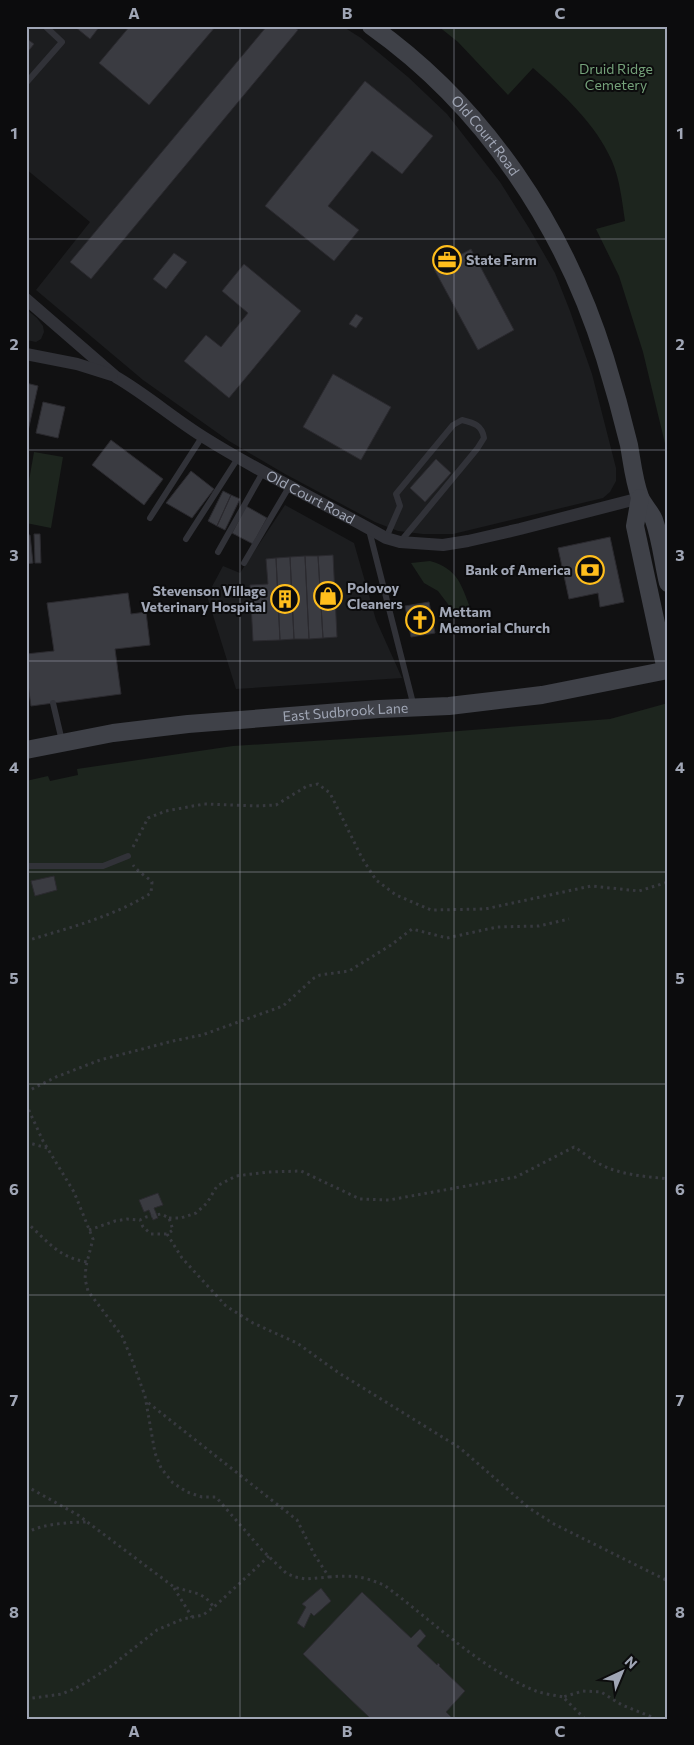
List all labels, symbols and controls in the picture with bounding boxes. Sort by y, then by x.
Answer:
text: A [128,3,140,22]
text: B [342,3,353,22]
text: C [555,3,566,22]
park label: Druid Ridge Cemetery [579,60,653,93]
street label: Old Court Road [448,92,523,178]
text: 1 [10,123,18,142]
text: 1 [676,123,684,142]
office icon: State Farm [432,245,462,275]
place label: State Farm [466,251,537,268]
text: 2 [9,334,19,353]
text: 2 [675,334,685,353]
street label: Old Court Road [263,466,358,527]
text: 3 [9,545,19,564]
text: 3 [675,545,685,564]
bank icon: Bank of America [575,555,605,585]
place label: Bank of America [465,561,571,578]
place label: Polovoy Cleaners [347,579,403,612]
shop icon: Polovoy Cleaners [313,581,343,611]
place label: Stevenson Village Veterinary Hospital [141,582,266,615]
building icon: Stevenson Village Veterinary Hospital [270,584,300,614]
place label: Mettam Memorial Church [439,603,550,636]
church icon: Mettam Memorial Church [405,605,435,635]
street label: East Sudbrook Lane [282,699,409,725]
text: 4 [9,757,19,776]
text: 4 [675,757,685,776]
text: 5 [9,968,19,987]
text: 5 [675,968,685,987]
text: 6 [9,1179,19,1198]
text: 6 [675,1179,685,1198]
text: 7 [10,1390,19,1409]
text: 7 [676,1390,685,1409]
text: 8 [9,1602,19,1621]
text: 8 [675,1602,685,1621]
north arrow [596,1648,646,1698]
text: N [622,1653,641,1672]
text: A [128,1721,140,1740]
text: B [342,1721,353,1740]
text: C [555,1721,566,1740]

